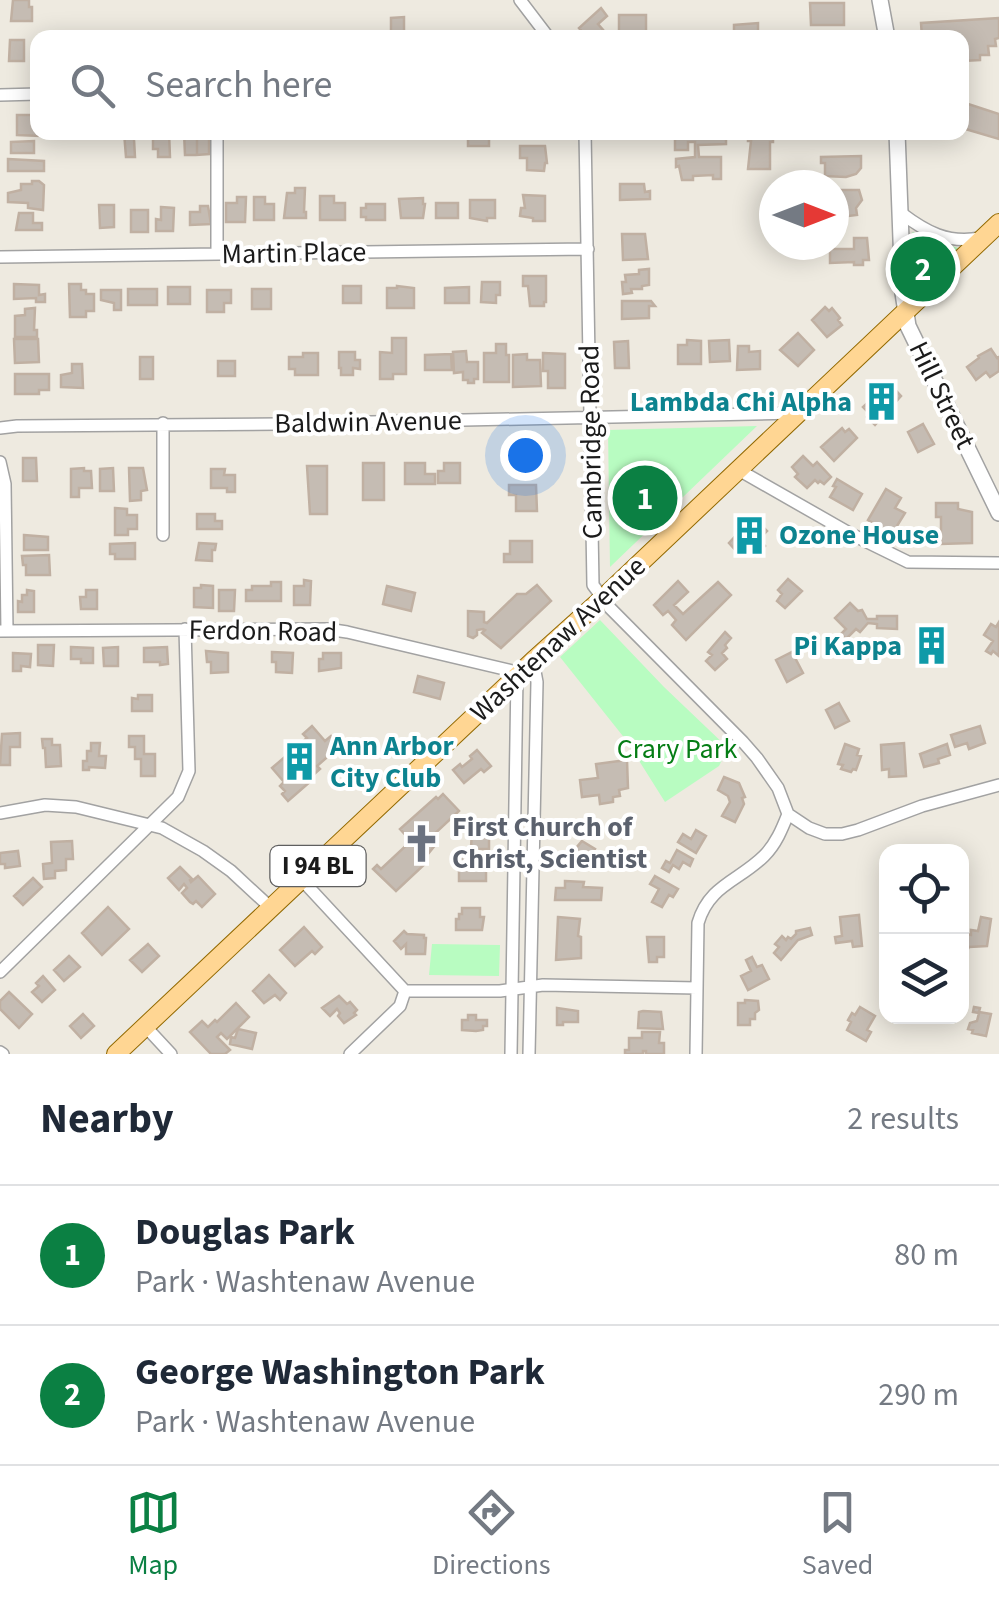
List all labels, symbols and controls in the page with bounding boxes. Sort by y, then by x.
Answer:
search box [30,30,969,140]
icon: search [65,58,120,113]
text: Search here [145,58,332,112]
north arrow [759,170,849,260]
street label: Martin Place [221,232,367,274]
pin: 2 [890,232,956,306]
street label: Hill Street [899,334,985,456]
street label: Cambridge Road [569,345,613,539]
building icon: Lambda Chi Alpha [861,381,903,423]
place label: Lambda Chi Alpha [630,382,852,422]
street label: Baldwin Avenue [274,400,462,444]
your location [500,430,551,481]
pin: 1 [612,460,678,536]
building icon: Ozone House [728,514,770,556]
place label: Ozone House [779,515,939,555]
street label: Washtenaw Avenue [461,547,655,731]
street label: Ferdon Road [188,610,338,652]
building icon: Pi Kappa [911,625,953,667]
place label: Pi Kappa [794,626,902,666]
place label: Ann Arbor City Club [329,726,454,798]
park label: Crary Park [617,729,737,769]
building icon: Ann Arbor City Club [279,741,321,783]
place label: First Church of Christ, Scientist [452,807,648,879]
church icon: First Church of Christ, Scientist [401,822,443,864]
map controls [879,844,969,1024]
button: locate [879,844,969,934]
road number: I 94 BL [270,846,366,886]
button: layers [879,934,969,1024]
text: Nearby [40,1089,174,1149]
text: 2 results [847,1096,959,1142]
text: Douglas Park [135,1205,355,1259]
text: 1 [64,1232,81,1278]
text: 80 m [894,1232,959,1278]
text: Park · Washtenaw Avenue [135,1259,475,1305]
text: George Washington Park [135,1345,545,1399]
text: 2 [64,1372,81,1418]
text: 290 m [878,1372,959,1418]
text: Park · Washtenaw Avenue [135,1399,475,1445]
tab: Map [126,1485,181,1585]
tab: Directions [432,1485,551,1585]
tab: Saved [802,1485,873,1585]

